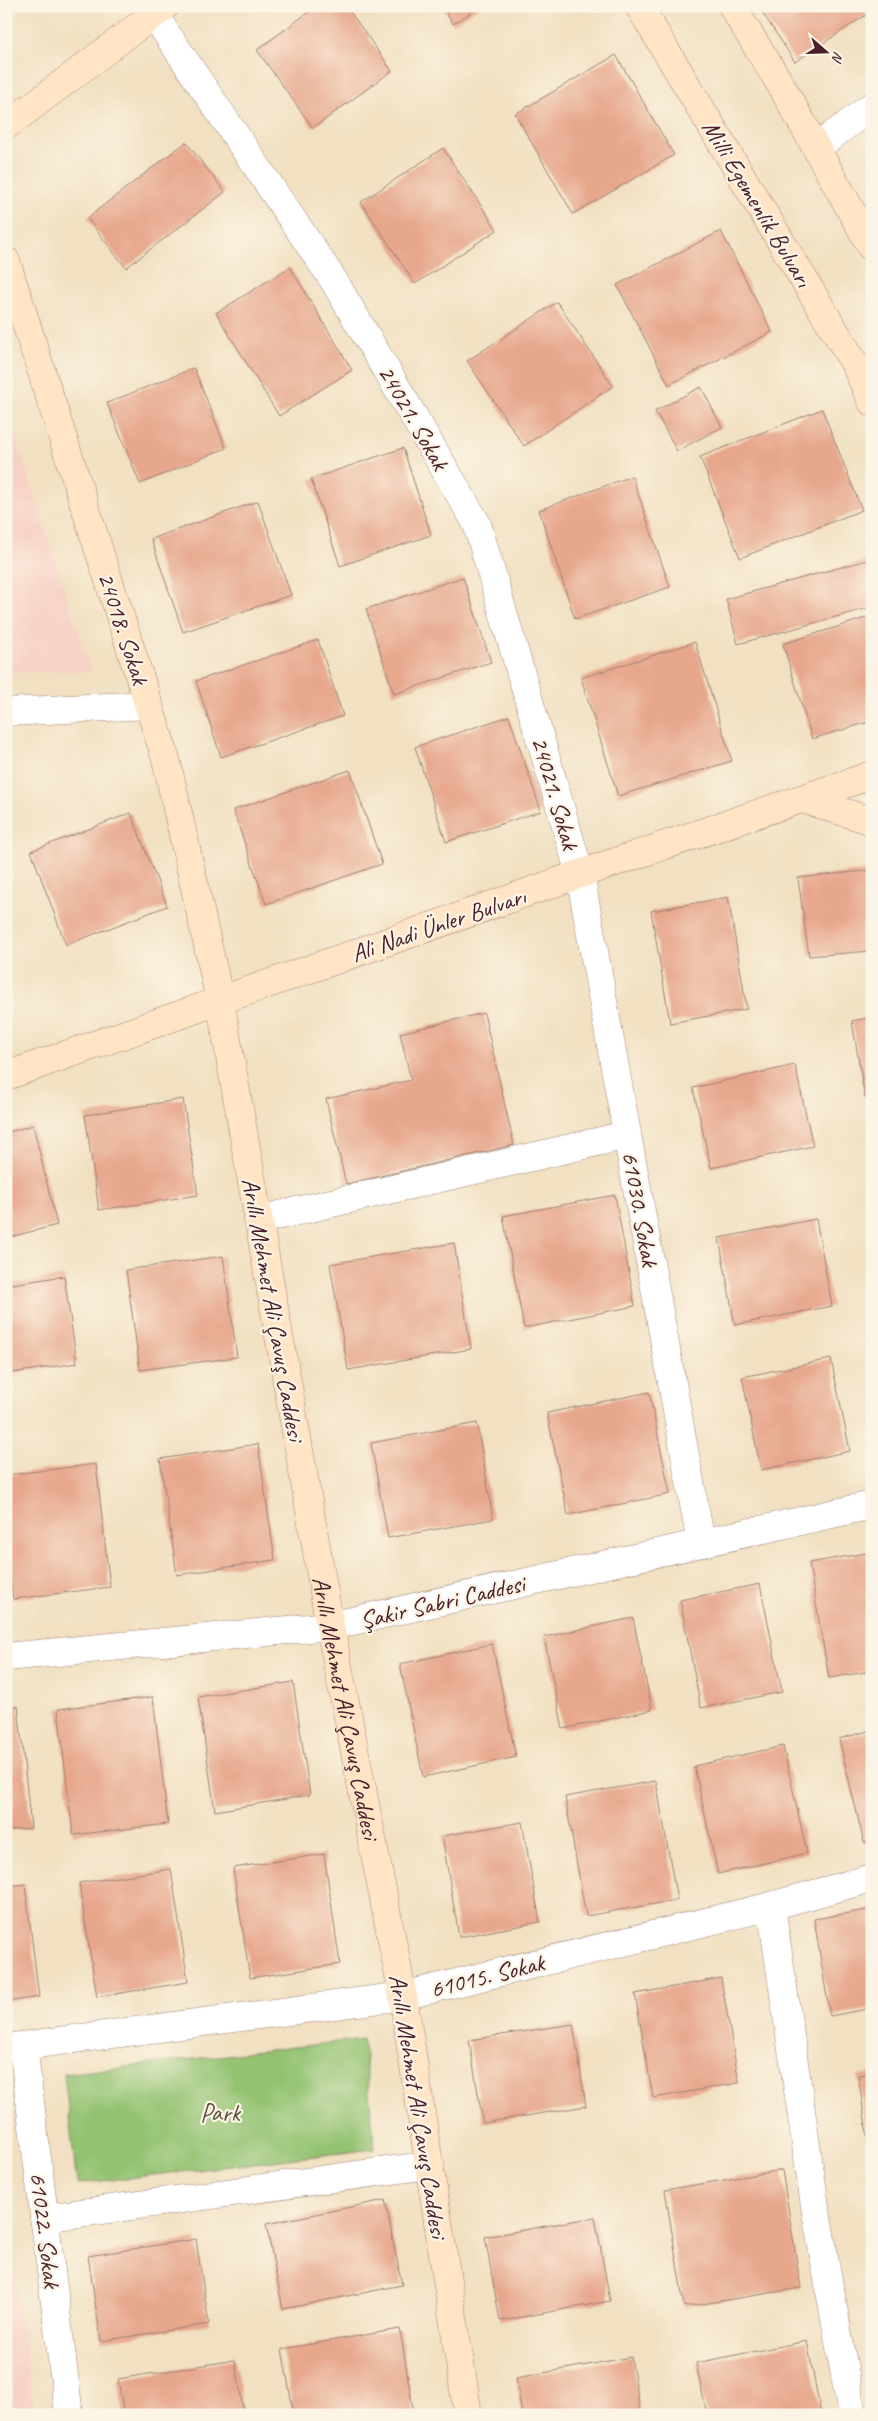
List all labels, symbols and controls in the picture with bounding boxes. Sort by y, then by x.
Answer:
north arrow [800,28,850,78]
text: N [827,49,847,65]
street label: Milli Egemenlik Bulvarı [695,114,820,294]
street label: 24021. Sokak [370,359,457,477]
street label: 24018. Sokak [90,568,157,690]
street label: 24021. Sokak [524,733,587,855]
street label: Ali Nadi Ünler Bulvarı [347,880,531,970]
street label: 61030. Sokak [614,1149,666,1271]
street label: Arıllı Mehmet Ali Çavuş Caddesi [234,1175,312,1446]
street label: Şakir Sabri Caddesi [357,1567,531,1636]
street label: Arıllı Mehmet Ali Çavuş Caddesi [305,1574,387,1845]
street label: 61015. Sokak [427,1946,549,2006]
street label: Arıllı Mehmet Ali Çavuş Caddesi [381,1972,455,2244]
park label: Park [200,2097,242,2129]
street label: 61022. Sokak [22,2170,68,2292]

